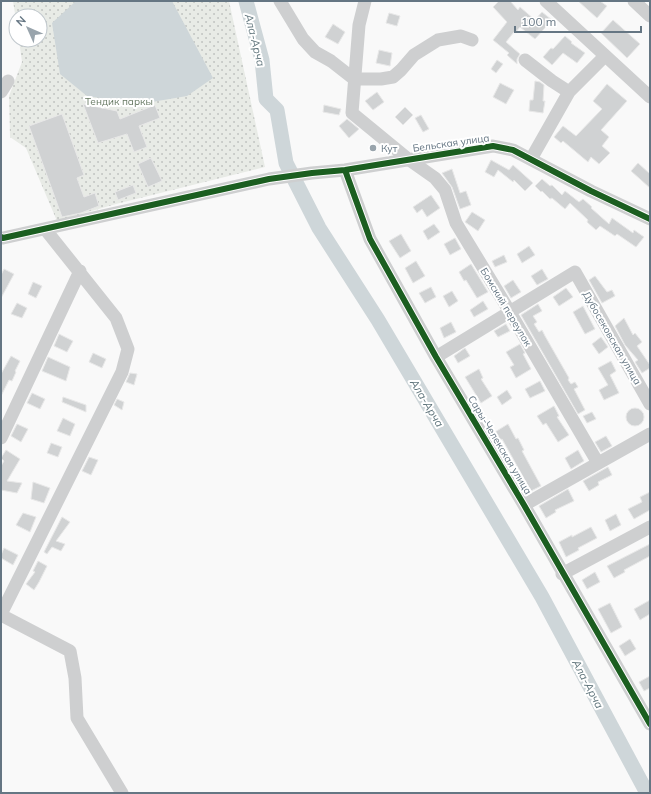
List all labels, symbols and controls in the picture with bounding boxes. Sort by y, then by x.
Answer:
north arrow [8,8,48,48]
scale bar [515,8,641,34]
water label: Ала-Арча [241,11,268,68]
text: N [13,13,29,29]
text: 100 m [521,14,556,29]
park label: Тендик паркы [85,95,153,108]
street label: Бельская улица [412,131,490,155]
place label: Кут [381,142,398,155]
marker: Кут [368,143,378,153]
street label: Бомский переулок [477,265,535,349]
street label: Дубосековская улица [580,289,644,387]
water label: Ала-Арча [407,376,447,430]
street label: Сары-Челекская улица [465,393,535,497]
water label: Ала-Арча [569,656,607,711]

